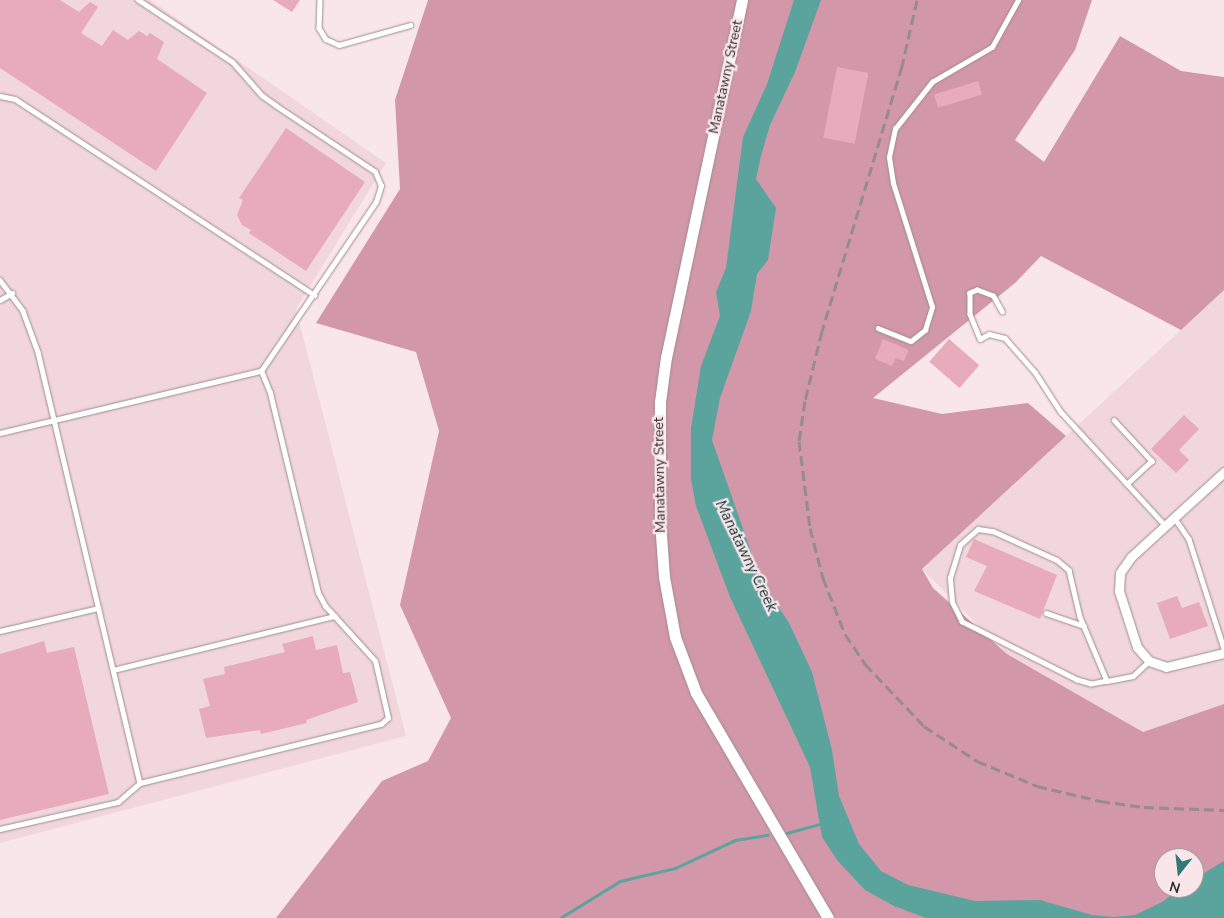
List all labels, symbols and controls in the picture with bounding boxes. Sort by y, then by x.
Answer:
street label: Manatawny Street [706,19,746,135]
street label: Manatawny Street [651,417,669,533]
water label: Manatawny Creek [711,497,781,615]
north arrow [1154,848,1204,898]
text: N [1167,876,1183,898]

